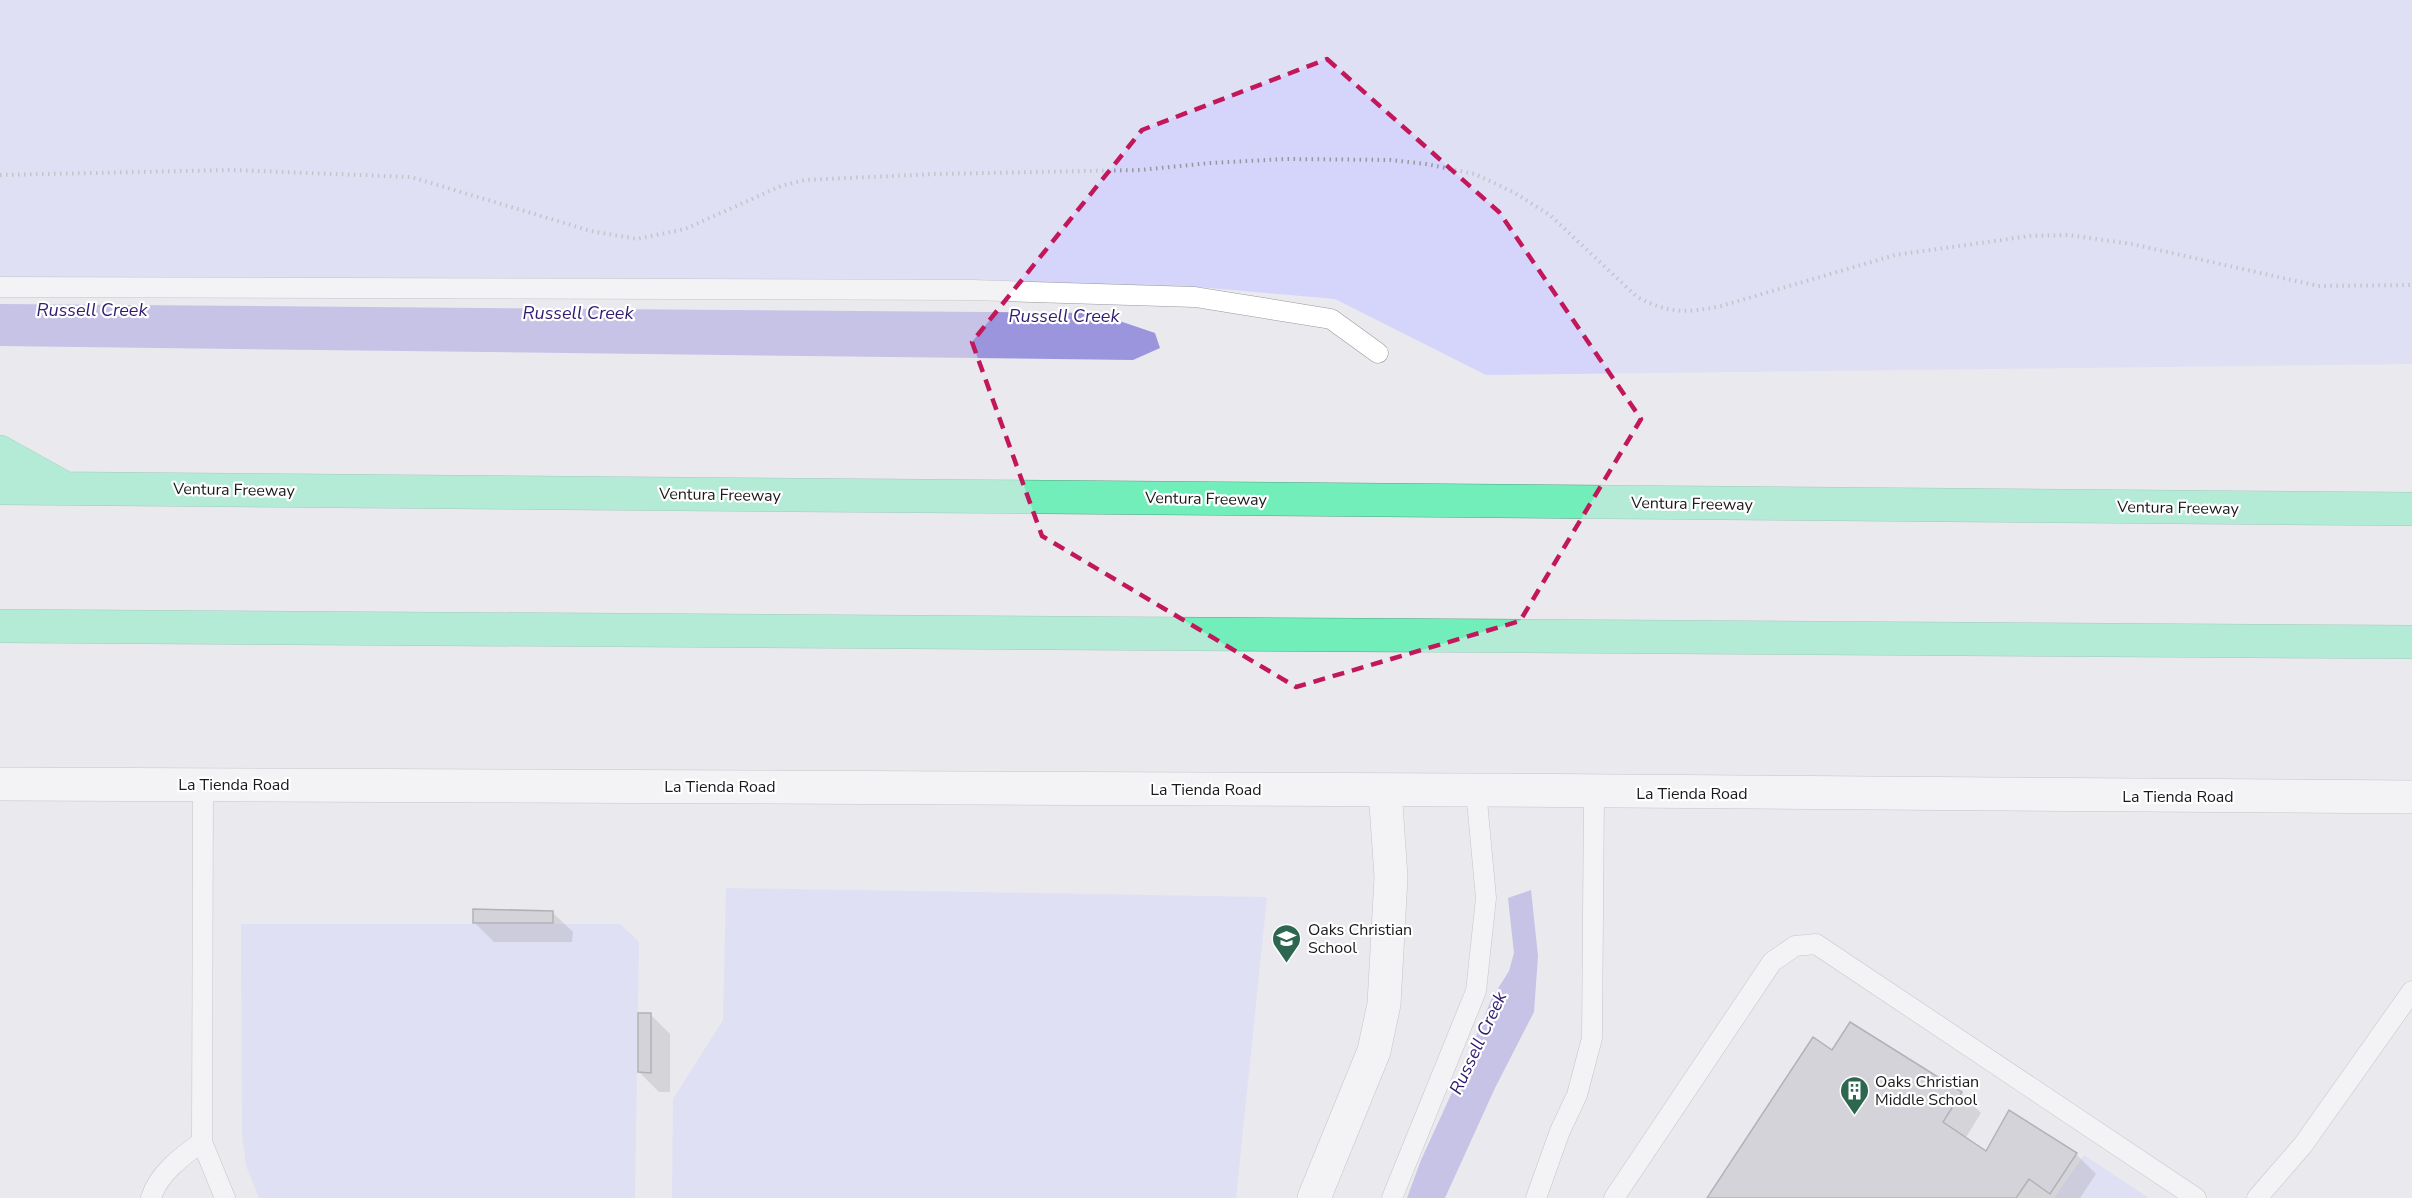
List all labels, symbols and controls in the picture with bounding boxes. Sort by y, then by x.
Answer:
water label: Russell Creek [37,298,148,322]
water label: Russell Creek [523,301,634,325]
water label: Russell Creek [1009,304,1120,328]
street label: Ventura Freeway [172,478,296,502]
street label: Ventura Freeway [658,483,782,507]
street label: Ventura Freeway [1144,487,1268,511]
street label: Ventura Freeway [1630,492,1754,516]
street label: Ventura Freeway [2116,496,2240,520]
street label: La Tienda Road [178,774,290,796]
street label: La Tienda Road [664,776,776,798]
street label: La Tienda Road [1150,779,1262,801]
street label: La Tienda Road [1636,783,1748,805]
street label: La Tienda Road [2122,786,2234,808]
place label: Oaks Christian School [1308,919,1412,959]
school or university icon: Oaks Christian School [1271,922,1303,964]
water label: Russell Creek [1444,987,1513,1098]
place label: Oaks Christian Middle School [1875,1071,1979,1111]
building icon: Oaks Christian Middle School [1838,1074,1870,1116]

